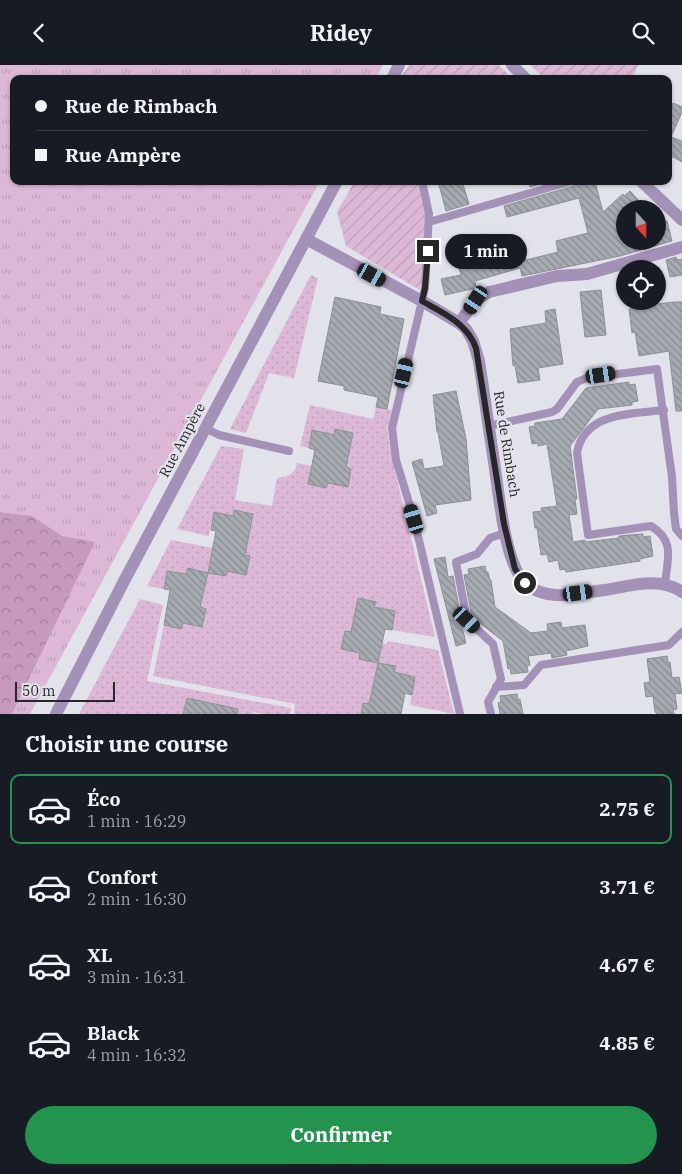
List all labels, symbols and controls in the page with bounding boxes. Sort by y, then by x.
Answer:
text: Ridey [310,18,372,47]
icon: back [25,19,53,47]
icon: search [629,19,657,47]
text: Rue de Rimbach [65,94,218,118]
text: Rue Ampère [65,143,181,167]
north arrow [616,200,666,250]
map controls [616,200,666,310]
callout: 1 min [446,233,528,269]
route end [417,240,439,262]
text: 1 min [464,241,508,261]
button: locate [616,260,666,310]
car [355,261,388,289]
car [461,283,490,317]
car [393,357,414,389]
car [585,365,616,385]
street label: Rue de Rimbach [490,390,524,499]
street label: Rue Ampère [155,400,209,480]
car [402,502,425,536]
route start [514,572,536,594]
car [562,583,593,603]
car [450,604,483,636]
scale bar [15,679,115,702]
text: 50 m [22,682,55,700]
text: Choisir une course [25,729,228,758]
icon: car [27,787,72,832]
text: Éco [87,787,120,811]
text: 2.75 € [599,797,655,821]
text: 1 min · 16:29 [87,811,186,831]
icon: car [27,865,72,910]
text: Confort [87,865,158,889]
text: 3.71 € [599,875,655,899]
text: 2 min · 16:30 [87,889,186,909]
icon: car [27,943,72,988]
text: XL [87,943,113,967]
text: 4.67 € [599,953,655,977]
text: 3 min · 16:31 [87,967,186,987]
icon: car [27,1021,72,1066]
text: Black [87,1021,139,1045]
text: 4.85 € [599,1031,655,1055]
text: 4 min · 16:32 [87,1045,186,1065]
button: Confirmer [25,1106,657,1164]

